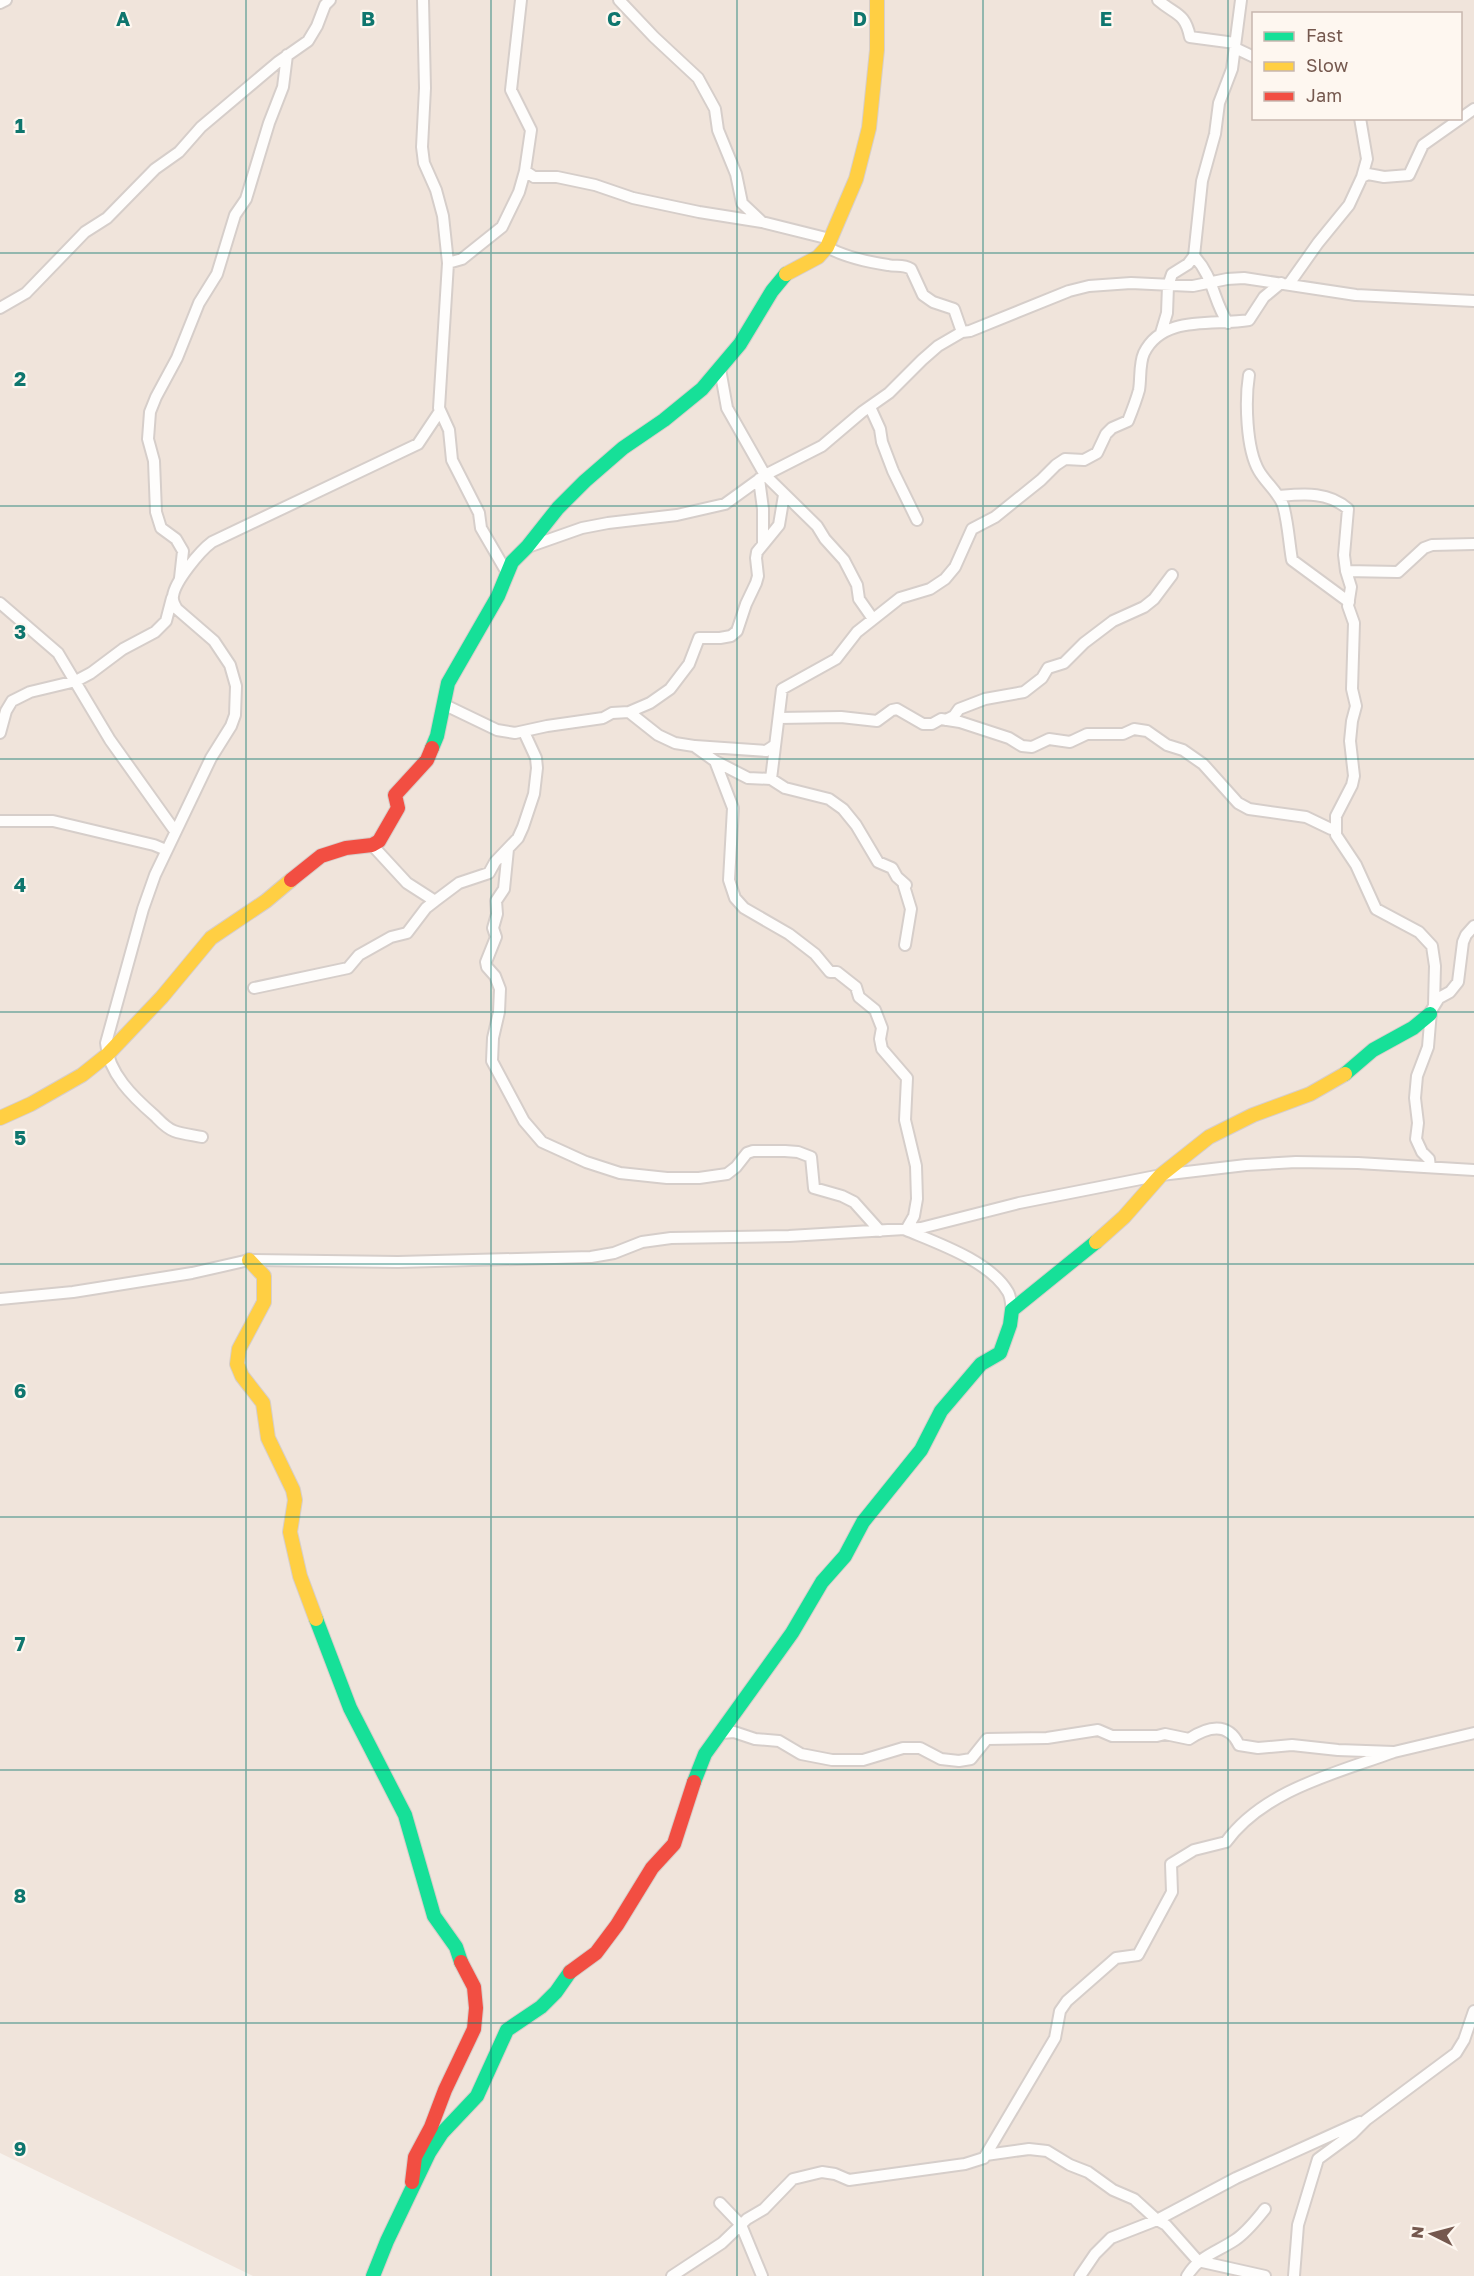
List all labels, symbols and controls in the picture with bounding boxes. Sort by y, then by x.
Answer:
text: A [116,6,130,30]
text: B [361,6,375,30]
text: C [607,6,621,30]
text: D [853,6,867,30]
text: E [1100,6,1112,30]
legend [1252,12,1462,120]
text: Fast [1306,24,1343,46]
text: Slow [1306,54,1349,76]
text: Jam [1306,84,1342,106]
text: 1 [15,113,25,137]
text: 2 [14,366,26,390]
text: 3 [14,619,26,643]
text: 4 [14,872,26,896]
text: 5 [14,1125,26,1149]
text: 6 [14,1378,26,1402]
text: 7 [15,1631,26,1655]
text: 8 [14,1883,26,1907]
text: 9 [14,2136,26,2160]
north arrow [1402,2204,1462,2264]
text: N [1407,2225,1428,2240]

